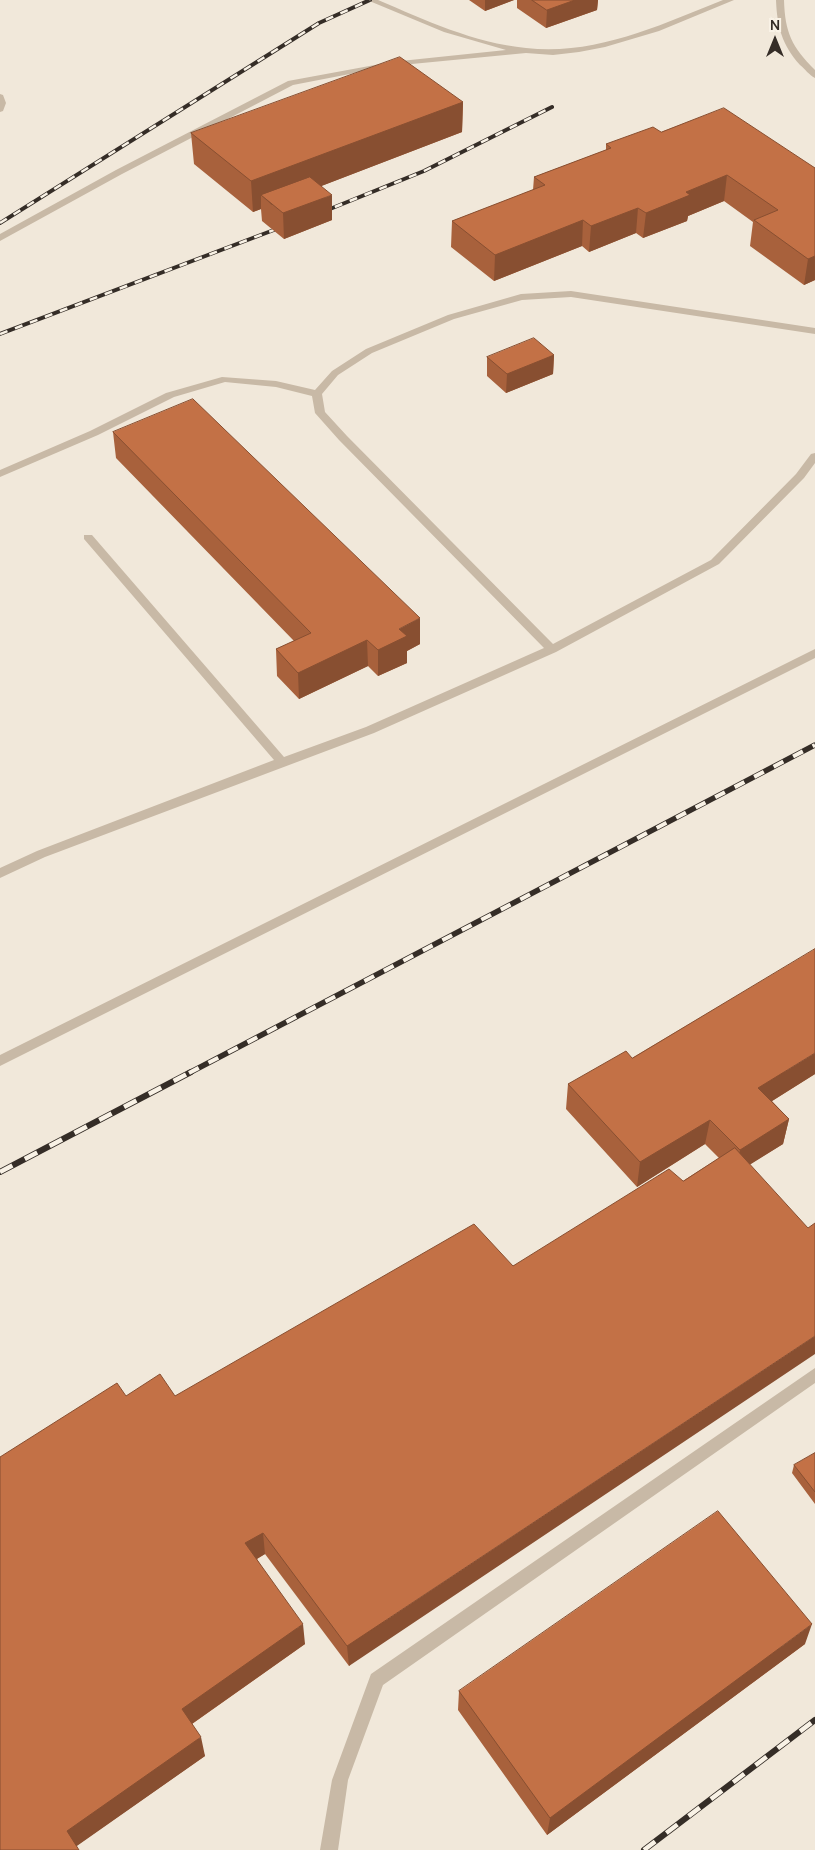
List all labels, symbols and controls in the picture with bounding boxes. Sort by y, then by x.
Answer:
north arrow [750,15,800,65]
text: N [770,15,780,34]

